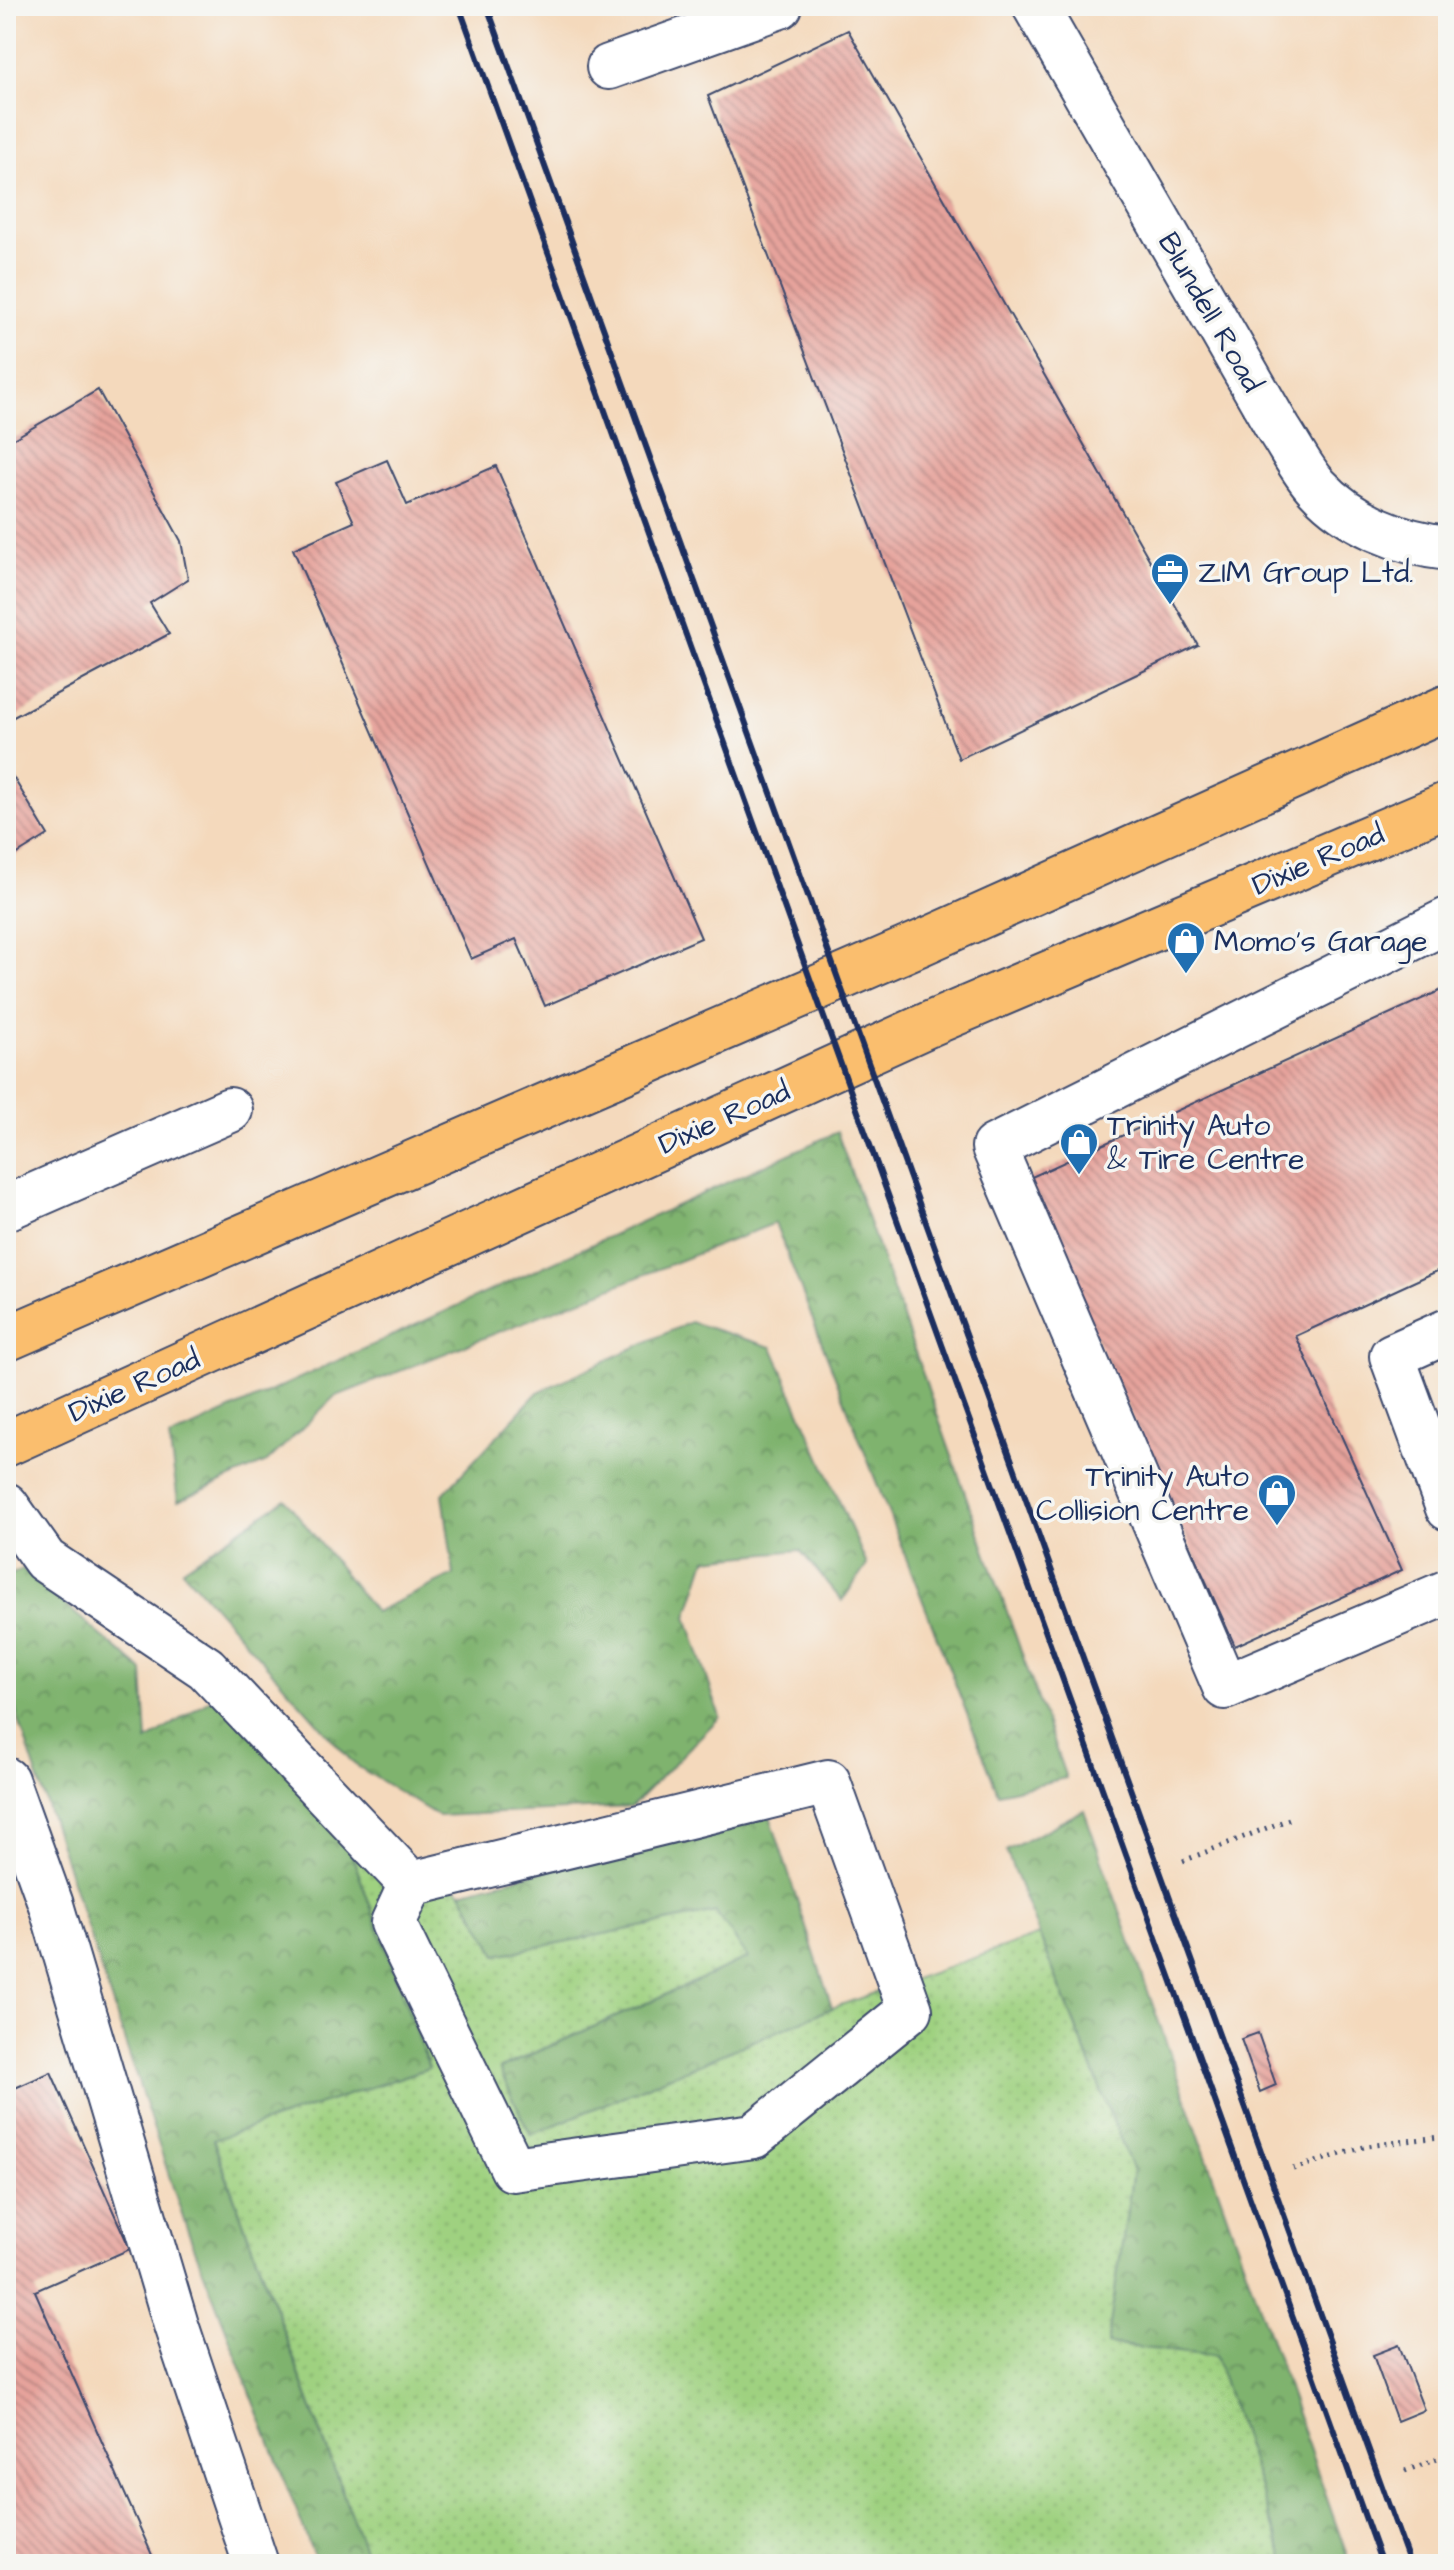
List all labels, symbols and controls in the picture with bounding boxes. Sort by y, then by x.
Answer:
street label: Blundell Road [1147,225,1273,400]
office icon: ZIM Group Ltd. [1149,551,1191,606]
place label: ZIM Group Ltd. [1198,552,1414,594]
street label: Dixie Road [1246,813,1391,907]
shop icon: Momo’s Garage [1165,920,1207,975]
place label: Momo’s Garage [1214,921,1427,964]
street label: Dixie Road [652,1070,797,1166]
place label: Trinity Auto & Tire Centre [1107,1105,1305,1181]
shop icon: Trinity Auto & Tire Centre [1058,1121,1100,1176]
street label: Dixie Road [62,1338,207,1434]
place label: Trinity Auto Collision Centre [1036,1456,1249,1532]
shop icon: Trinity Auto Collision Centre [1256,1472,1298,1527]

